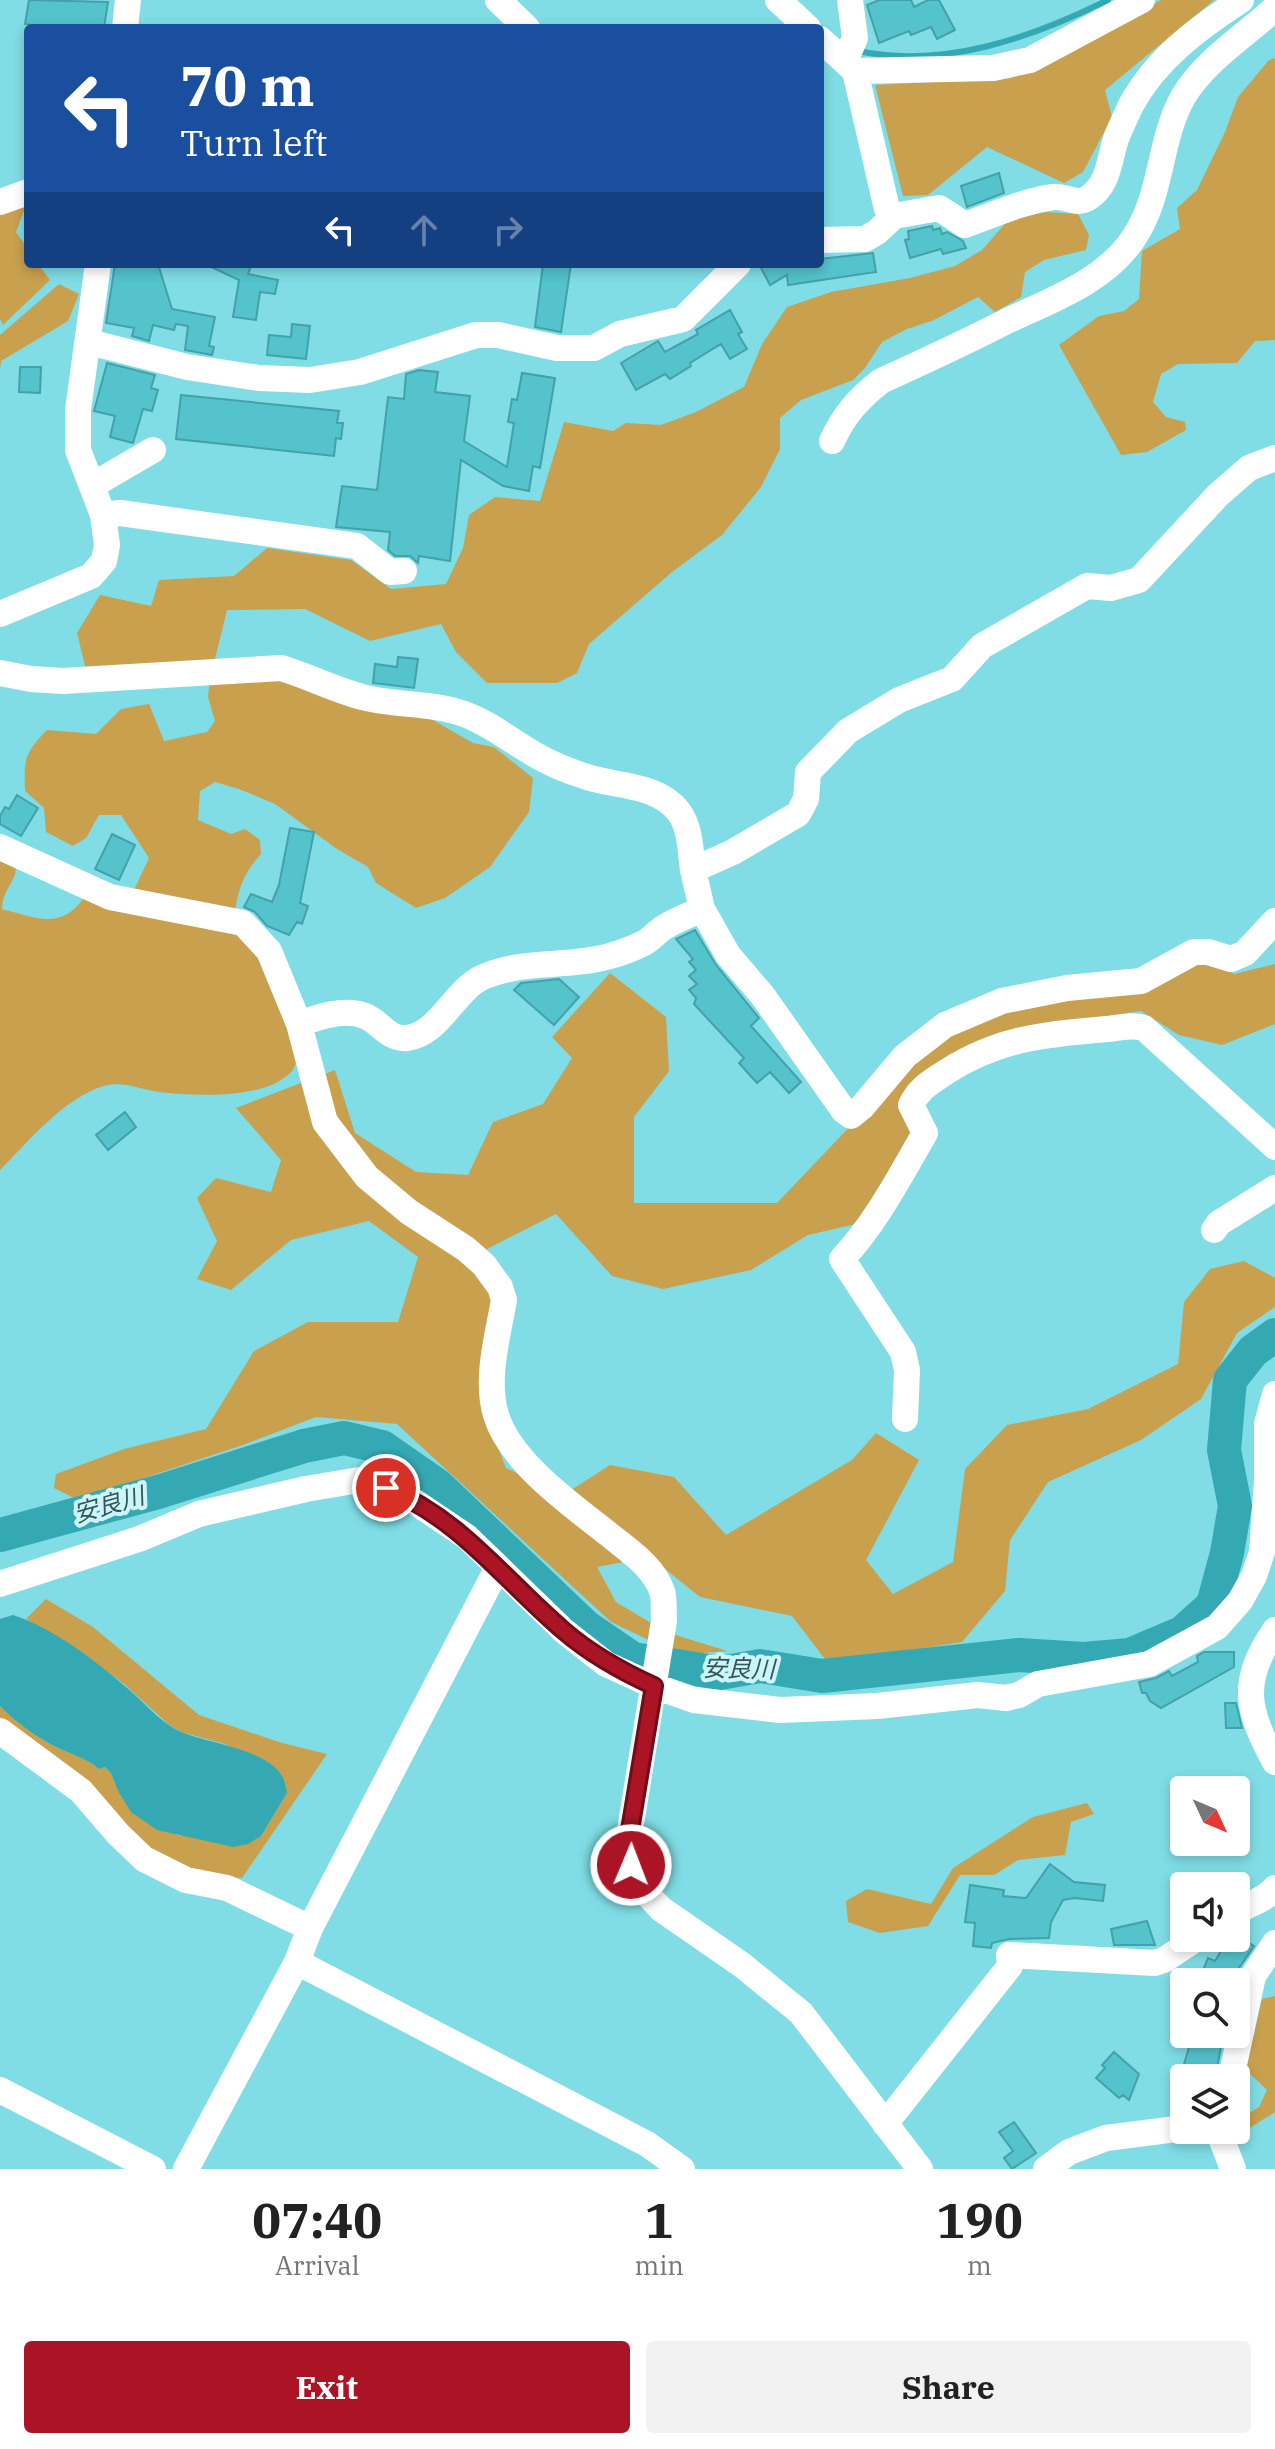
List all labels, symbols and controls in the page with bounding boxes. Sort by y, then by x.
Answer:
text: 70 m [180,49,315,121]
icon: left [48,56,152,160]
text: Turn left [180,119,327,166]
icon: left [318,208,362,252]
icon: ahead [402,208,446,252]
icon: right [486,208,530,252]
pin [352,1454,420,1522]
icon: arrive [364,1466,408,1510]
water label: 安良川 [70,1478,151,1529]
water label: 安良川 [703,1651,778,1685]
north arrow [1170,1776,1250,1856]
map controls [1170,1776,1250,2144]
position arrow [589,1823,673,1907]
button: sound [1170,1872,1250,1952]
button: search [1170,1968,1250,2048]
button: layers [1170,2064,1250,2144]
text: 07:40 [252,2189,382,2251]
text: 1 [645,2189,674,2251]
text: 190 [936,2189,1023,2251]
text: Arrival [275,2248,359,2282]
text: min [634,2248,684,2282]
text: m [967,2248,992,2282]
button: Exit [24,2341,630,2433]
button: Share [646,2341,1251,2433]

